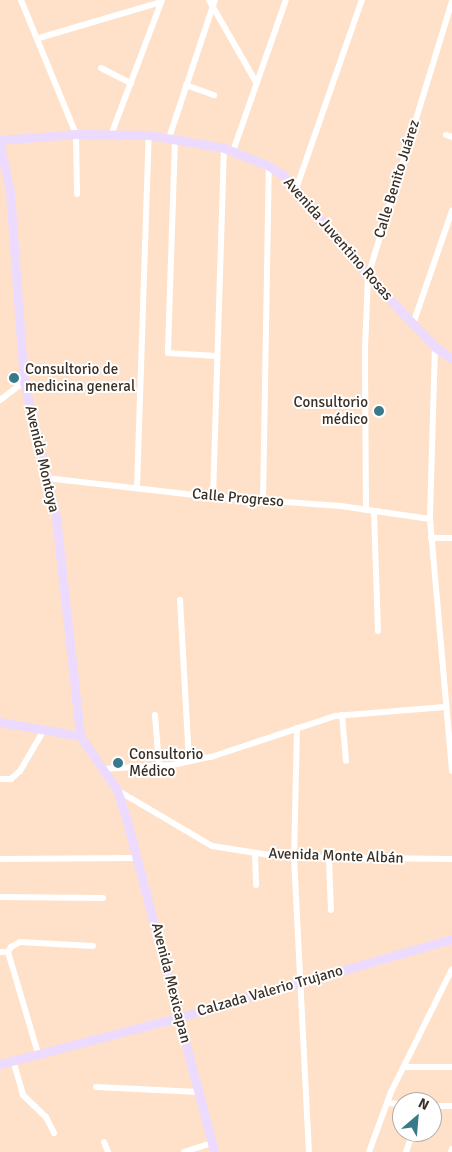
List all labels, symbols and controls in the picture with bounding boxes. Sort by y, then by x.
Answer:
street label: Calle Benito Juárez [370,118,424,240]
street label: Avenida Juventino Rosas [280,174,396,304]
place label: Consultorio de medicina general [25,360,135,395]
marker: Consultorio de medicina general [7,371,21,385]
place label: Consultorio médico [294,393,368,428]
street label: Avenida Montoya [21,404,63,514]
marker: Consultorio médico [372,404,386,418]
street label: Calle Progreso [191,485,285,511]
place label: Consultorio Médico [129,745,203,780]
marker: Consultorio Médico [111,756,125,770]
street label: Avenida Monte Albán [268,845,404,867]
street label: Avenida Mexicapan [147,921,195,1045]
street label: Calzada Valerio Trujano [195,962,345,1020]
north arrow [392,1092,442,1142]
text: N [415,1094,432,1114]

